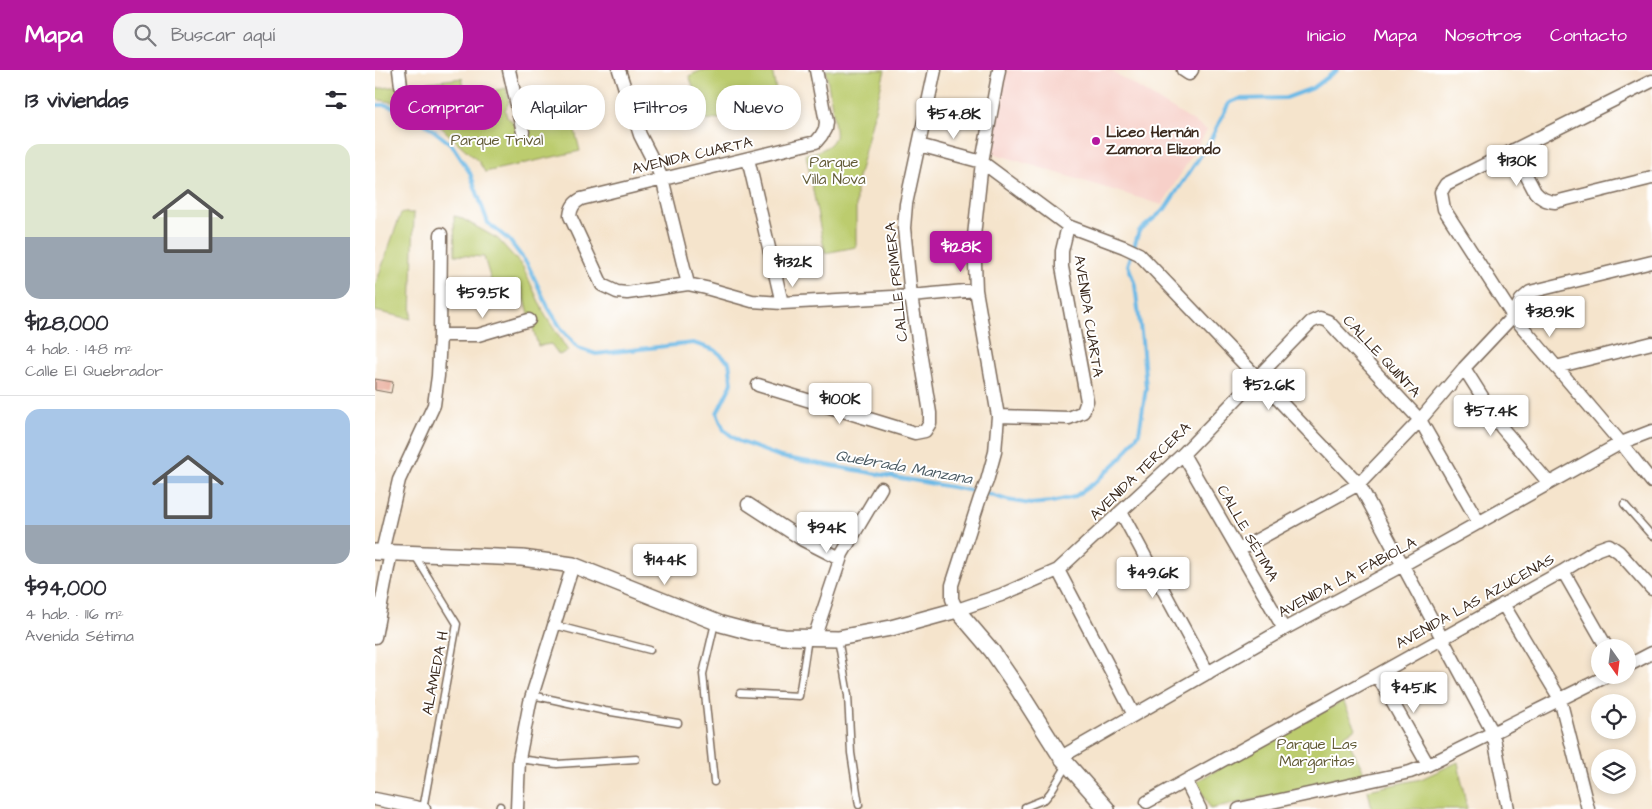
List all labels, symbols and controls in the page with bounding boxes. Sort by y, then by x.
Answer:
search box [113,13,463,58]
text: Mapa [25,18,83,52]
icon: search [131,21,159,49]
text: Buscar aquí [171,22,275,49]
text: Inicio [1307,23,1346,48]
text: Mapa [1374,23,1417,48]
text: Nosotros [1445,23,1522,48]
text: Contacto [1550,23,1627,48]
chip: Comprar [390,85,502,130]
chip: Alquilar [512,85,605,130]
chip: Filtros [615,85,706,130]
chip: Nuevo [716,85,801,130]
text: 13 viviendas [25,86,129,115]
icon: filters [322,86,350,114]
pin: $54.8K [913,98,995,140]
text: $54.8K [927,103,981,125]
place label: Liceo Hernán Zamora Elizondo [1106,122,1221,160]
park label: Parque Trival [451,130,543,151]
street label: AVENIDA CUARTA [630,131,755,180]
marker: Liceo Hernán Zamora Elizondo [1090,135,1102,147]
pin: $130K [1482,144,1552,187]
text: $130K [1498,150,1536,172]
park label: Parque Villa Nova [802,152,866,190]
icon: home [143,176,233,266]
street label: CALLE PRIMERA [880,221,913,343]
pin: $128K [926,230,996,273]
text: $128K [941,236,981,258]
pin: $132K [758,246,828,288]
text: $132K [774,251,812,273]
street label: AVENIDA CUARTA [1068,254,1109,379]
pin: $59.5K [442,276,524,319]
text: $59.5K [457,282,509,304]
pin: $38.9K [1509,296,1591,338]
text: $38.9K [1526,301,1574,323]
text: $128,000 [25,309,109,338]
street label: CALLE QUINTA [1338,311,1426,402]
text: 4 hab. · 148 m² [25,338,133,360]
text: Calle El Quebrador [25,360,163,382]
pin: $52.6K [1228,368,1310,411]
text: $52.6K [1243,374,1295,396]
pin: $100K [805,382,875,425]
text: $100K [820,388,860,410]
pin: $57.4K [1450,394,1532,437]
text: $57.4K [1465,400,1517,422]
street label: AVENIDA TERCERA [1085,417,1196,525]
icon: home [143,442,233,532]
water label: Quebrada Manzana [834,444,975,490]
street label: CALLE SÉTIMA [1211,481,1284,586]
pin: $94K [797,512,857,554]
text: $94K [808,517,846,539]
street label: AVENIDA LA FABIOLA [1274,532,1420,623]
pin: $144K [630,544,700,586]
text: $144K [644,549,686,571]
street label: AVENIDA LAS AZUCENAS [1392,549,1559,654]
pin: $49.6K [1112,556,1194,599]
text: $49.6K [1128,562,1178,584]
text: $94,000 [25,574,106,603]
text: 4 hab. · 116 m² [25,603,124,625]
text: Avenida Sétima [25,625,134,647]
street label: ALAMEDA H [417,629,454,717]
north arrow [1591,639,1636,684]
map controls [1591,639,1636,794]
pin: $45.1K [1373,672,1455,714]
text: $45.1K [1391,677,1437,699]
button: locate [1591,694,1636,739]
park label: Parque Las Margaritas [1277,734,1358,773]
button: layers [1591,749,1636,794]

